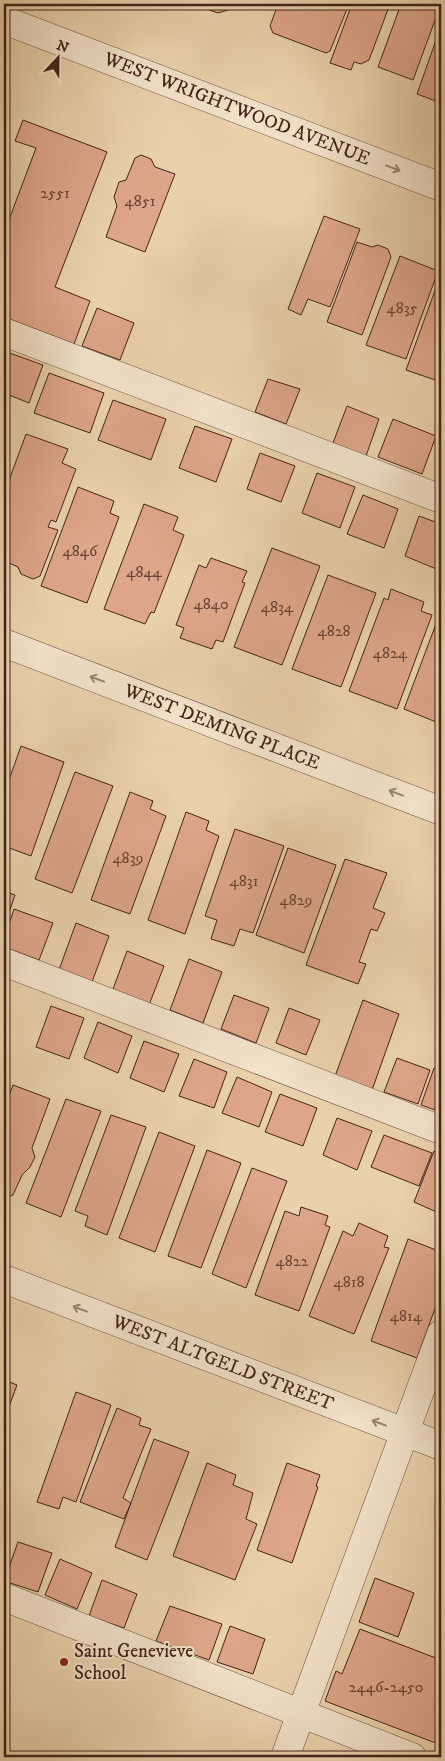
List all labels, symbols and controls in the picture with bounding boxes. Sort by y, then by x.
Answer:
north arrow [32,32,82,82]
text: N [54,36,72,58]
street label: WEST WRIGHTWOOD AVENUE [100,47,374,171]
one-way arrow [384,164,400,173]
house number: 2551 [40,183,70,203]
house number: 4851 [124,191,156,211]
house number: 4835 [386,298,418,318]
house number: 4846 [63,541,98,561]
house number: 4844 [126,562,163,582]
house number: 4840 [193,594,229,614]
house number: 4834 [261,597,294,617]
house number: 4828 [317,621,351,641]
house number: 4824 [373,643,408,663]
one-way arrow [90,674,105,683]
street label: WEST DEMING PLACE [120,679,323,775]
one-way arrow [389,788,404,797]
house number: 4839 [112,848,144,868]
house number: 4831 [229,871,259,891]
house number: 4829 [279,890,313,910]
house number: 4822 [276,1251,309,1271]
house number: 4818 [333,1272,365,1292]
one-way arrow [73,1303,88,1312]
house number: 4814 [390,1306,423,1326]
street label: WEST ALTGELD STREET [108,1310,337,1416]
one-way arrow [372,1417,387,1426]
place label: Saint Genevieve School [74,1640,193,1685]
marker: Saint Genevieve School [58,1656,70,1668]
house number: 2446-2450 [349,1677,423,1697]

